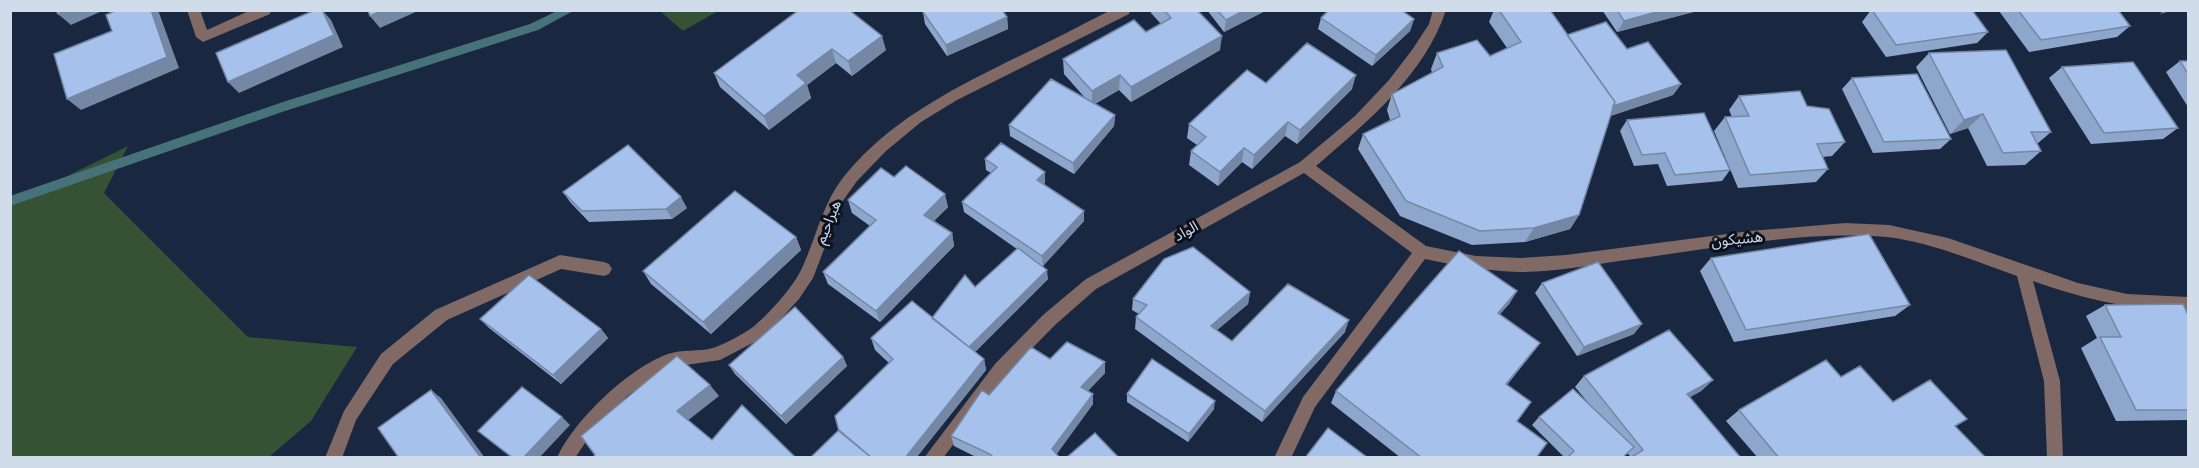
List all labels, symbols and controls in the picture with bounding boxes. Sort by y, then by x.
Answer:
street label: هبراحيم [811,197,847,247]
street label: الواد [1171,217,1201,245]
street label: هشيكون [1710,227,1764,251]

